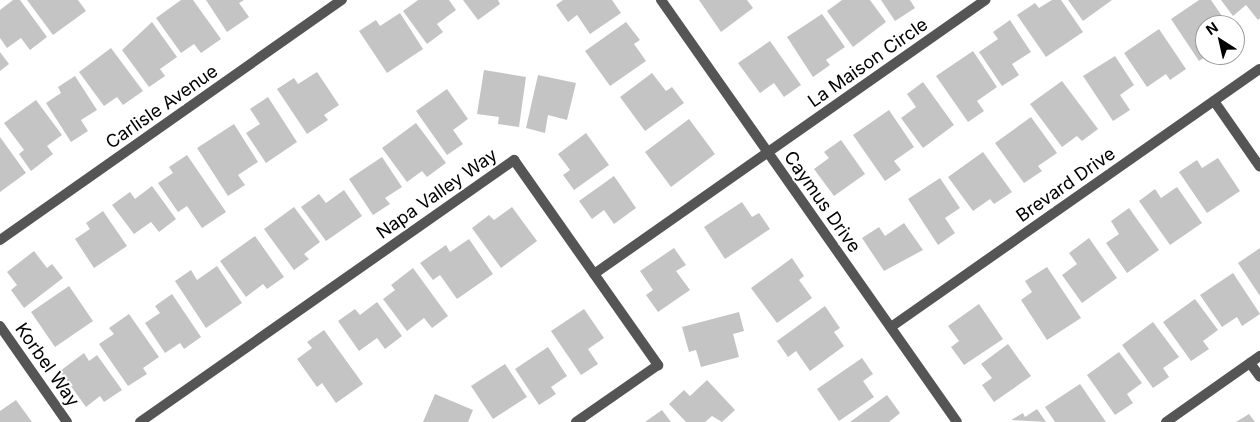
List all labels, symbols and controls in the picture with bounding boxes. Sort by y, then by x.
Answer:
street label: La Maison Circle [804,14,932,112]
north arrow [1195,15,1245,65]
text: N [1202,18,1221,38]
street label: Carlisle Avenue [102,60,222,154]
street label: Brevard Drive [1012,143,1120,227]
street label: Napa Valley Way [372,144,502,244]
street label: Caymus Drive [779,147,865,257]
street label: Korbel Way [10,319,84,411]

